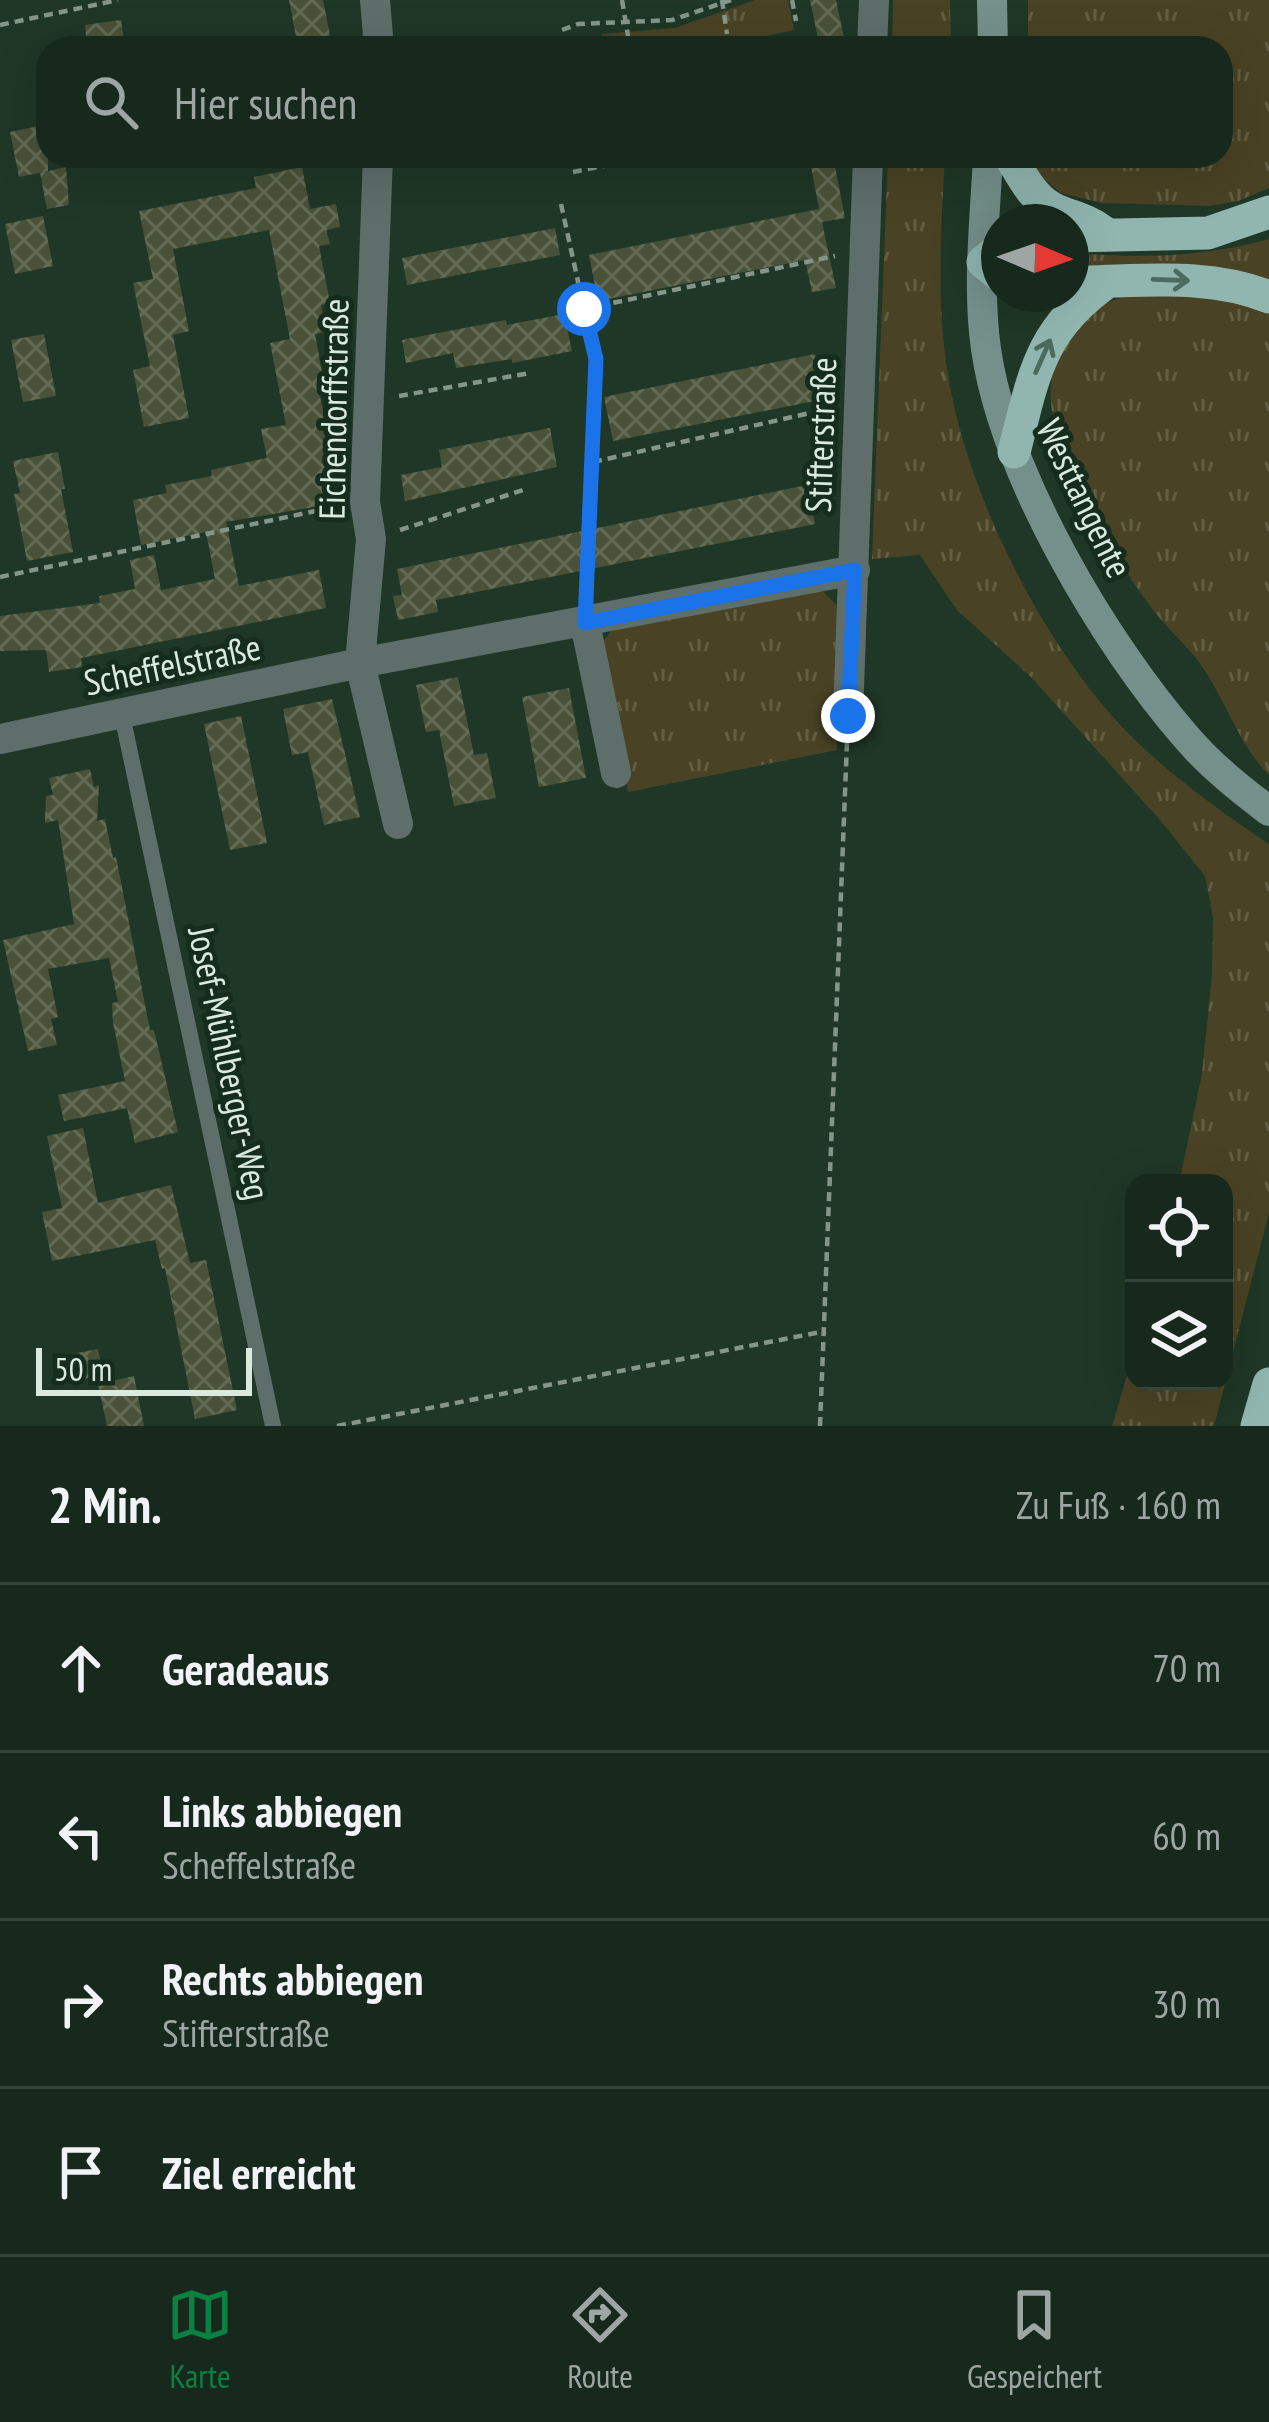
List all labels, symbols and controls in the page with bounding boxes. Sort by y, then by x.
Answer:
search box [36,36,1233,168]
icon: search [78,69,144,135]
text: Hier suchen [174,73,357,131]
north arrow [981,204,1089,312]
one-way arrow [1151,269,1190,292]
route start [557,282,611,336]
street label: Eichendorffstraße [308,298,358,520]
one-way arrow [1033,339,1055,375]
street label: Stifterstraße [794,357,846,513]
street label: Westtangente [1026,411,1144,585]
street label: Scheffelstraße [79,622,265,706]
route end [821,689,875,743]
street label: Josef-Mühlberger-Weg [178,921,282,1204]
map controls [1125,1174,1233,1390]
button: locate [1125,1174,1233,1282]
button: layers [1125,1282,1233,1390]
scale bar [36,1342,252,1395]
text: 50 m [54,1347,112,1390]
text: 2 Min. [48,1471,162,1537]
text: Zu Fuß · 160 m [1016,1479,1221,1530]
icon: ahead [48,1635,114,1701]
text: Geradeaus [162,1639,329,1697]
text: 70 m [1152,1642,1221,1693]
text: Links abbiegen [162,1781,402,1839]
icon: left [48,1803,114,1869]
text: 60 m [1152,1810,1221,1861]
text: Scheffelstraße [162,1839,356,1890]
text: Rechts abbiegen [162,1949,423,2007]
icon: right [48,1971,114,2037]
text: 30 m [1152,1978,1221,2029]
text: Stifterstraße [162,2007,330,2058]
icon: arrive [48,2139,114,2205]
text: Ziel erreicht [162,2143,356,2201]
tab: Karte [167,2282,233,2397]
tab: Route [567,2282,633,2397]
tab: Gespeichert [967,2282,1102,2397]

